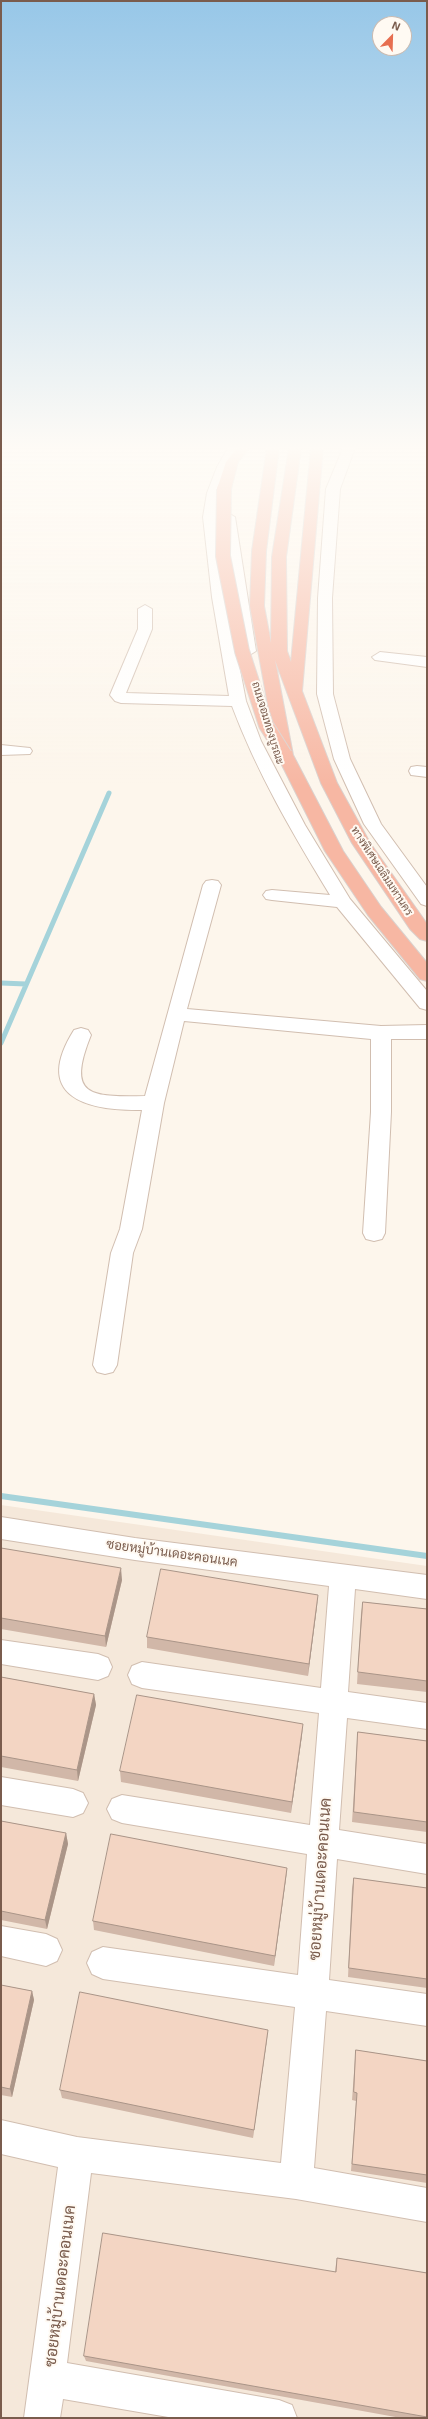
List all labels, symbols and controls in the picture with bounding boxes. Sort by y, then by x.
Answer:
north arrow [372,16,412,56]
text: N [390,18,403,33]
street label: ถนนจอมทองบูรณะ [249,680,287,766]
street label: ทางพิเศษเฉลิมมหานคร [348,824,416,918]
street label: ซอยหมู่บ้านเดอะคอนเนค [105,1536,239,1570]
street label: ซอยหมู่บ้านเดอะคอนเนค [305,1797,335,1961]
street label: ซอยหมู่บ้านเดอะคอนเนค [41,2204,79,2368]

